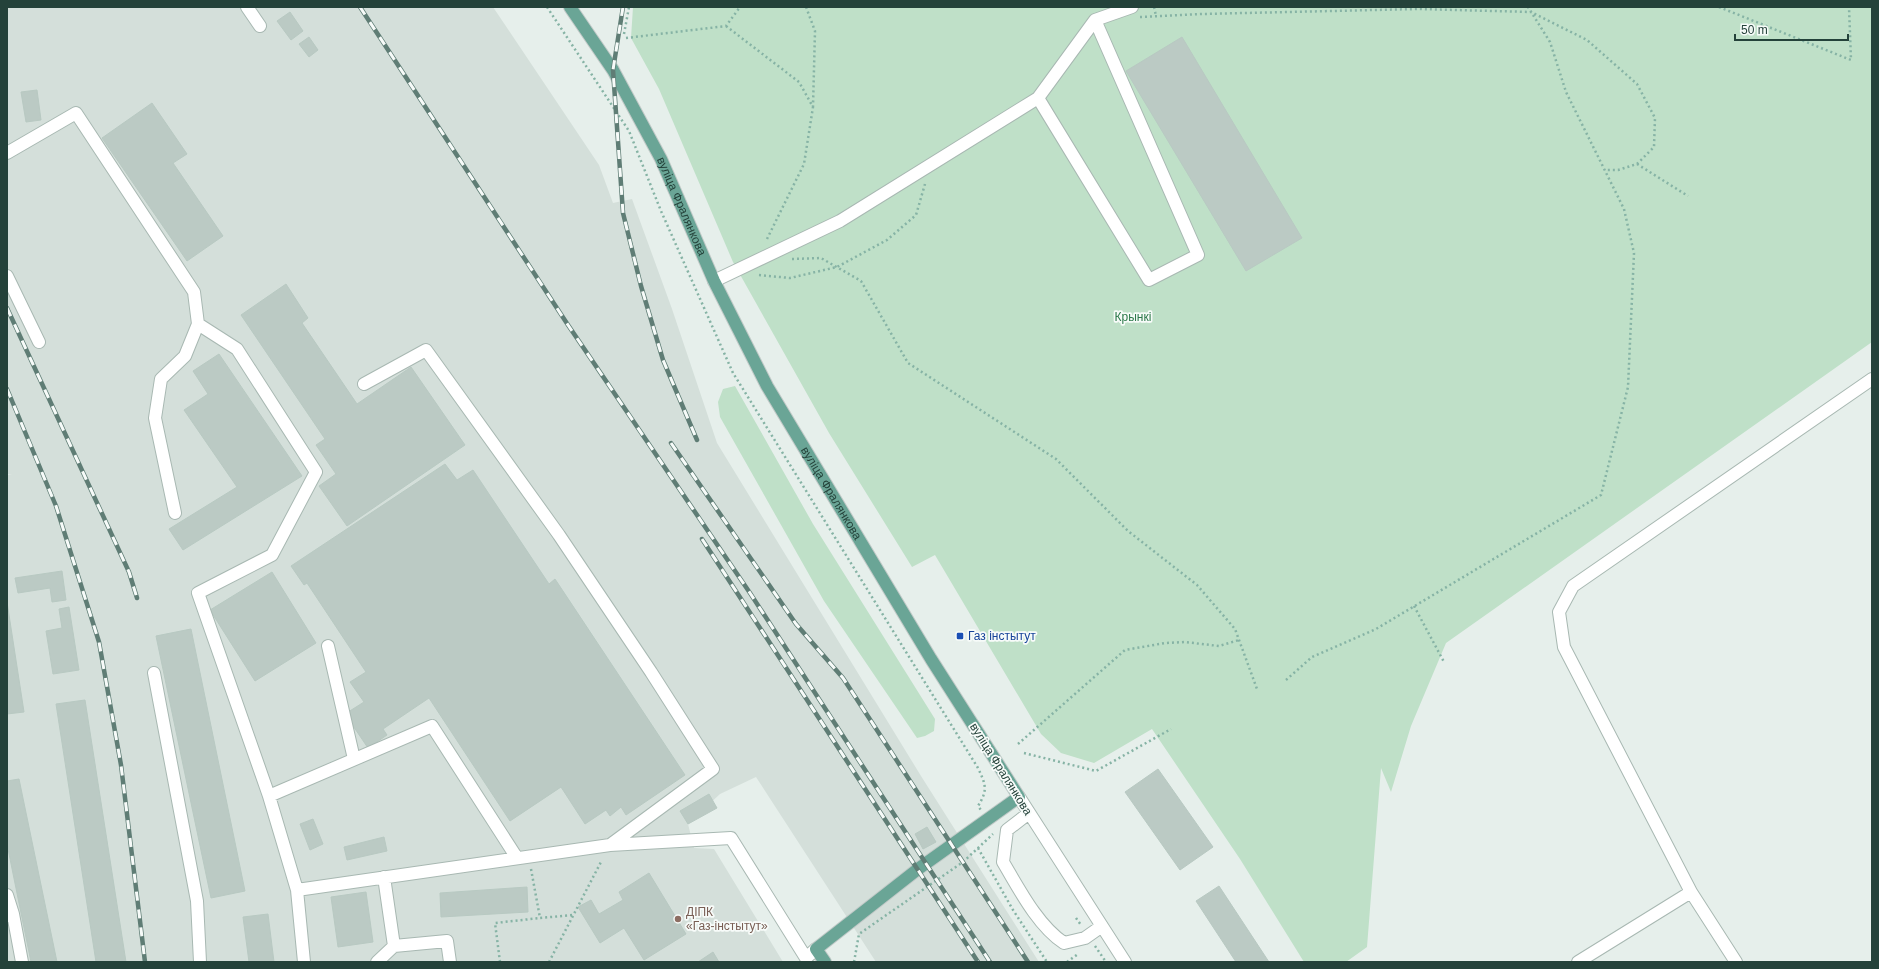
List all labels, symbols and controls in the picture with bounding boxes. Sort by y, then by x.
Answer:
scale bar [1735,16,1848,42]
text: 50 m [1741,23,1768,37]
street label: вуліца Фралянкова [654,155,709,258]
park label: Крынкі [1115,310,1151,324]
street label: вуліца Фралянкова [798,444,865,542]
place label: Газ інстытут [968,629,1036,643]
marker: Газ інстытут [955,631,965,641]
street label: вуліца Фралянкова [967,720,1035,818]
place label: ДІПК «Газ-інстытут» [686,905,768,933]
marker: ДІПК «Газ-інстытут» [673,914,683,924]

